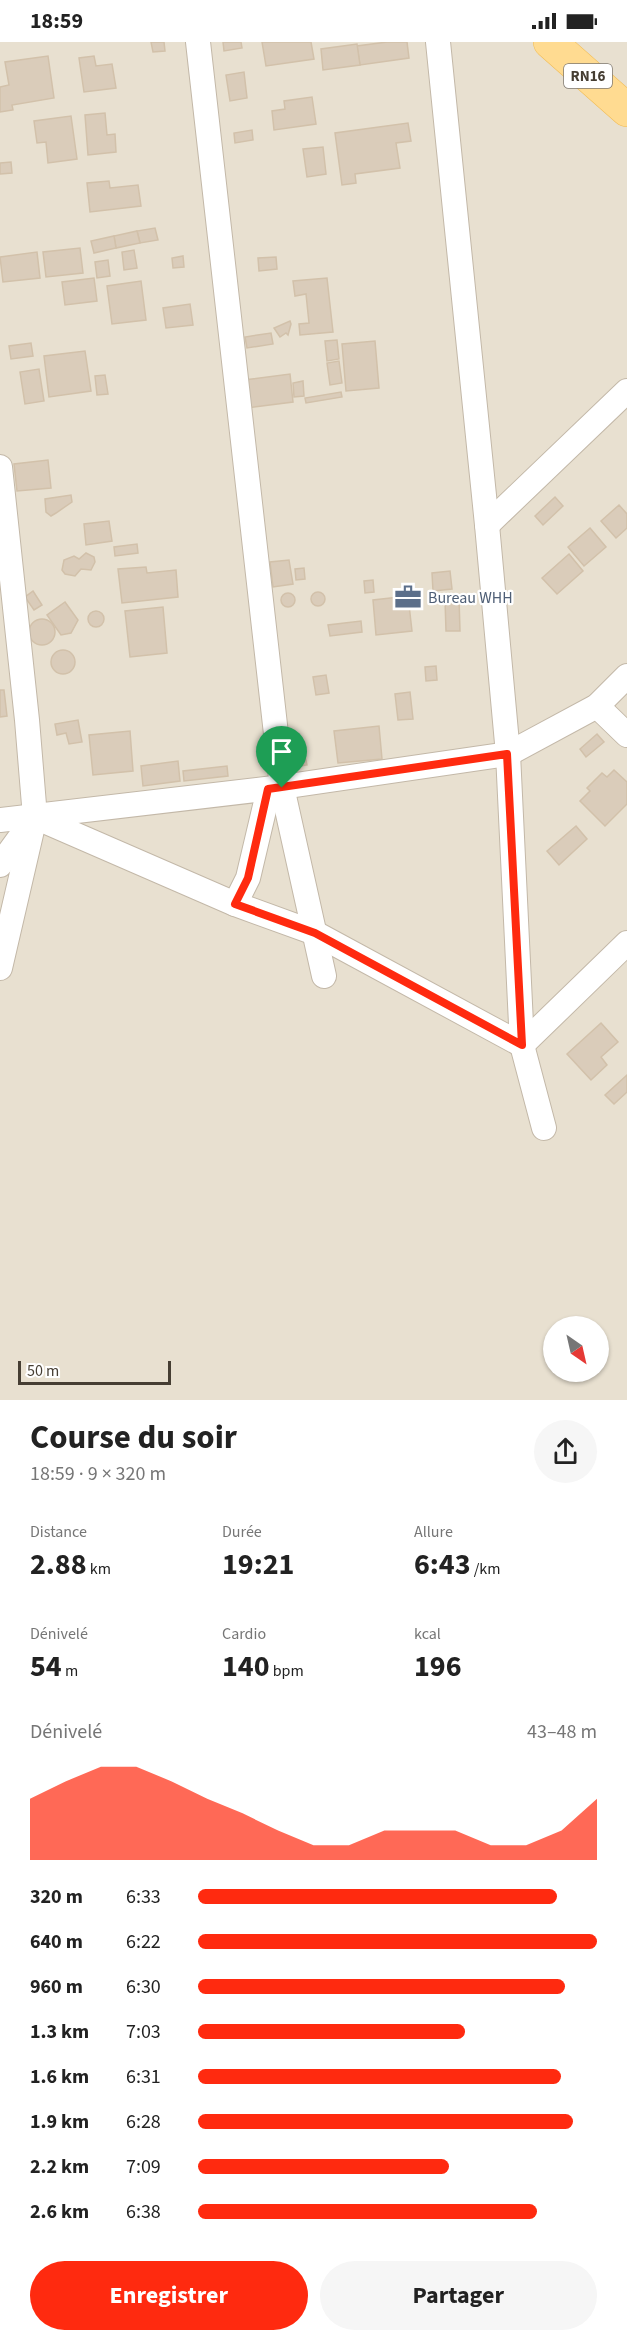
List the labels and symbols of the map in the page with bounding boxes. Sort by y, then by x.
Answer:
road number: RN16 [564,64,612,88]
office icon: Bureau WHH [393,582,423,612]
place label: Bureau WHH [428,587,513,609]
pin [256,726,307,788]
north arrow [543,1316,609,1382]
scale bar [18,1358,171,1386]

